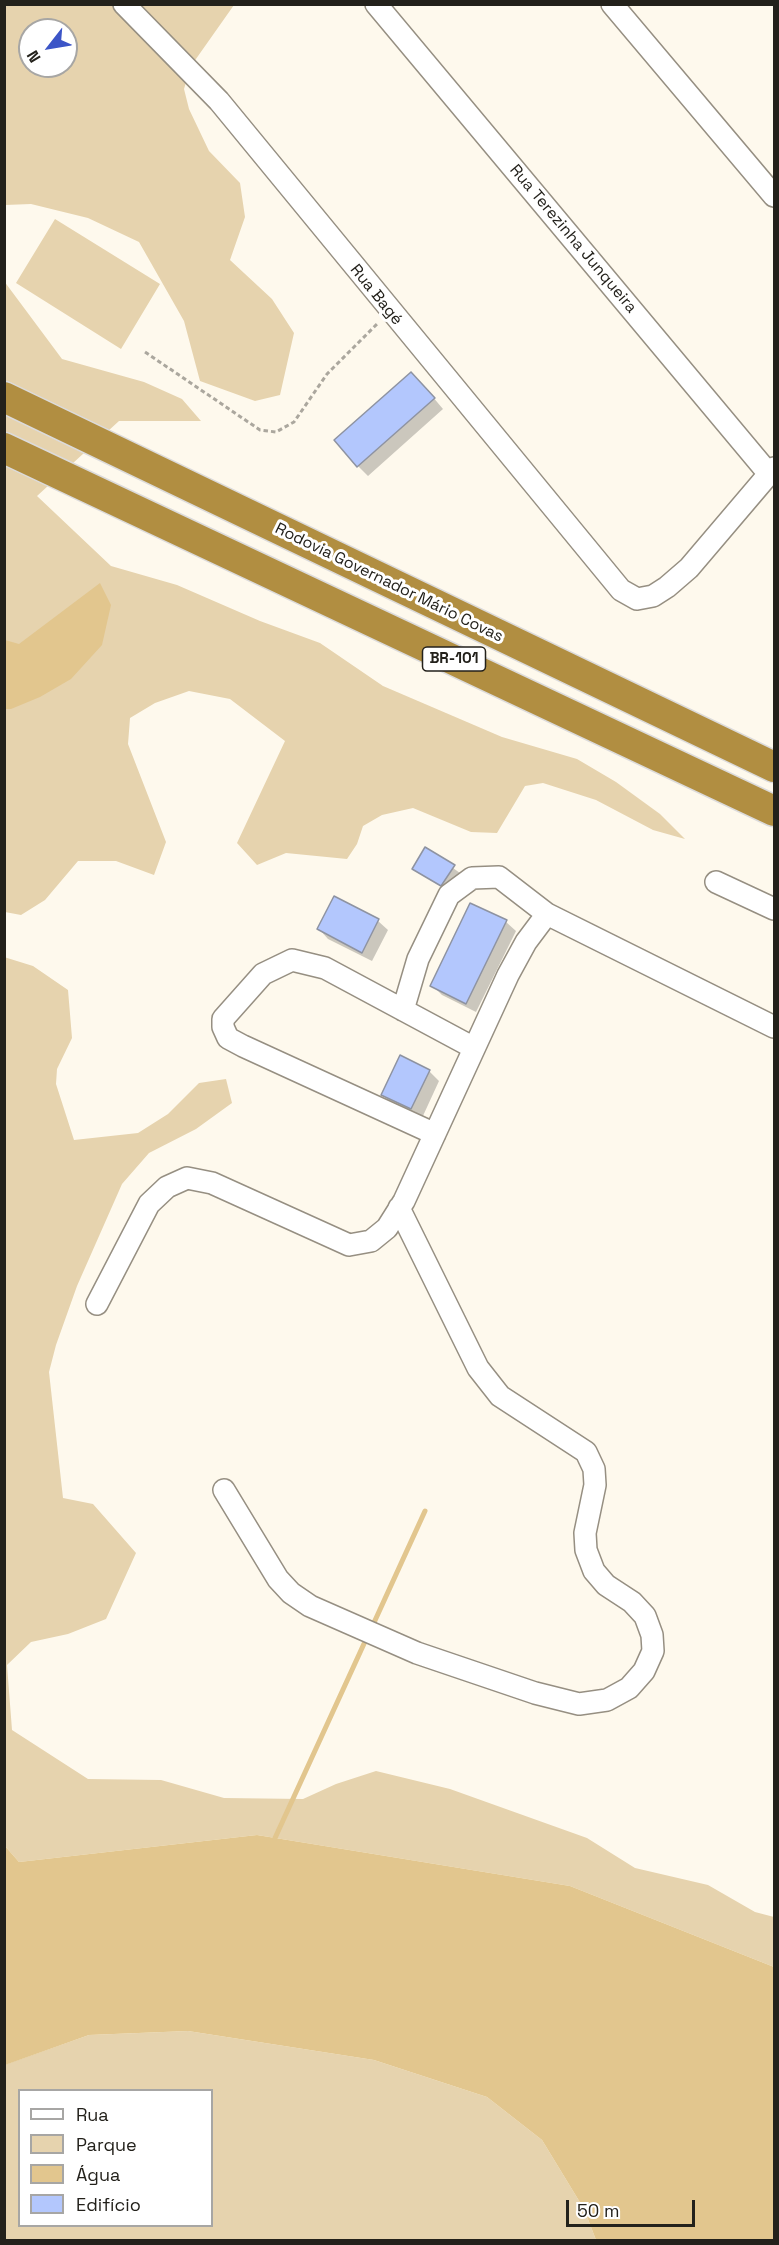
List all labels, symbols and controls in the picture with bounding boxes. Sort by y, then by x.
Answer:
north arrow [18,18,78,78]
text: N [22,46,46,67]
street label: Rua Terezinha Junqueira [505,161,641,317]
street label: Rua Bagé [346,261,406,329]
street label: Rodovia Governador Mário Covas [272,519,506,647]
road number: BR-101 [422,647,486,671]
legend [18,2089,213,2227]
text: Rua [76,2103,109,2126]
text: Parque [76,2133,137,2156]
text: Água [76,2163,120,2186]
scale bar [569,2188,698,2226]
text: Edifício [76,2193,141,2216]
text: 50 m [577,2199,619,2222]

